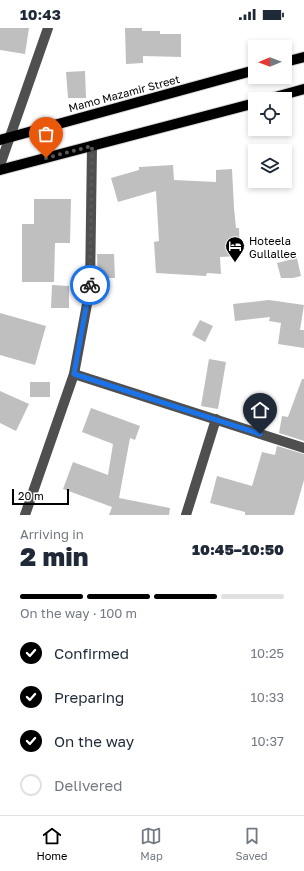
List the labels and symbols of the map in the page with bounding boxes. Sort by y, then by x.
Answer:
north arrow [248,40,292,84]
street label: Mamo Mazamir Street [67,72,181,114]
pin [29,117,63,158]
place label: Hoteela Gullallee [249,234,296,260]
hotel icon: Hoteela Gullallee [224,235,246,263]
courier [70,265,110,305]
pin [243,393,277,434]
scale bar [12,487,69,506]

